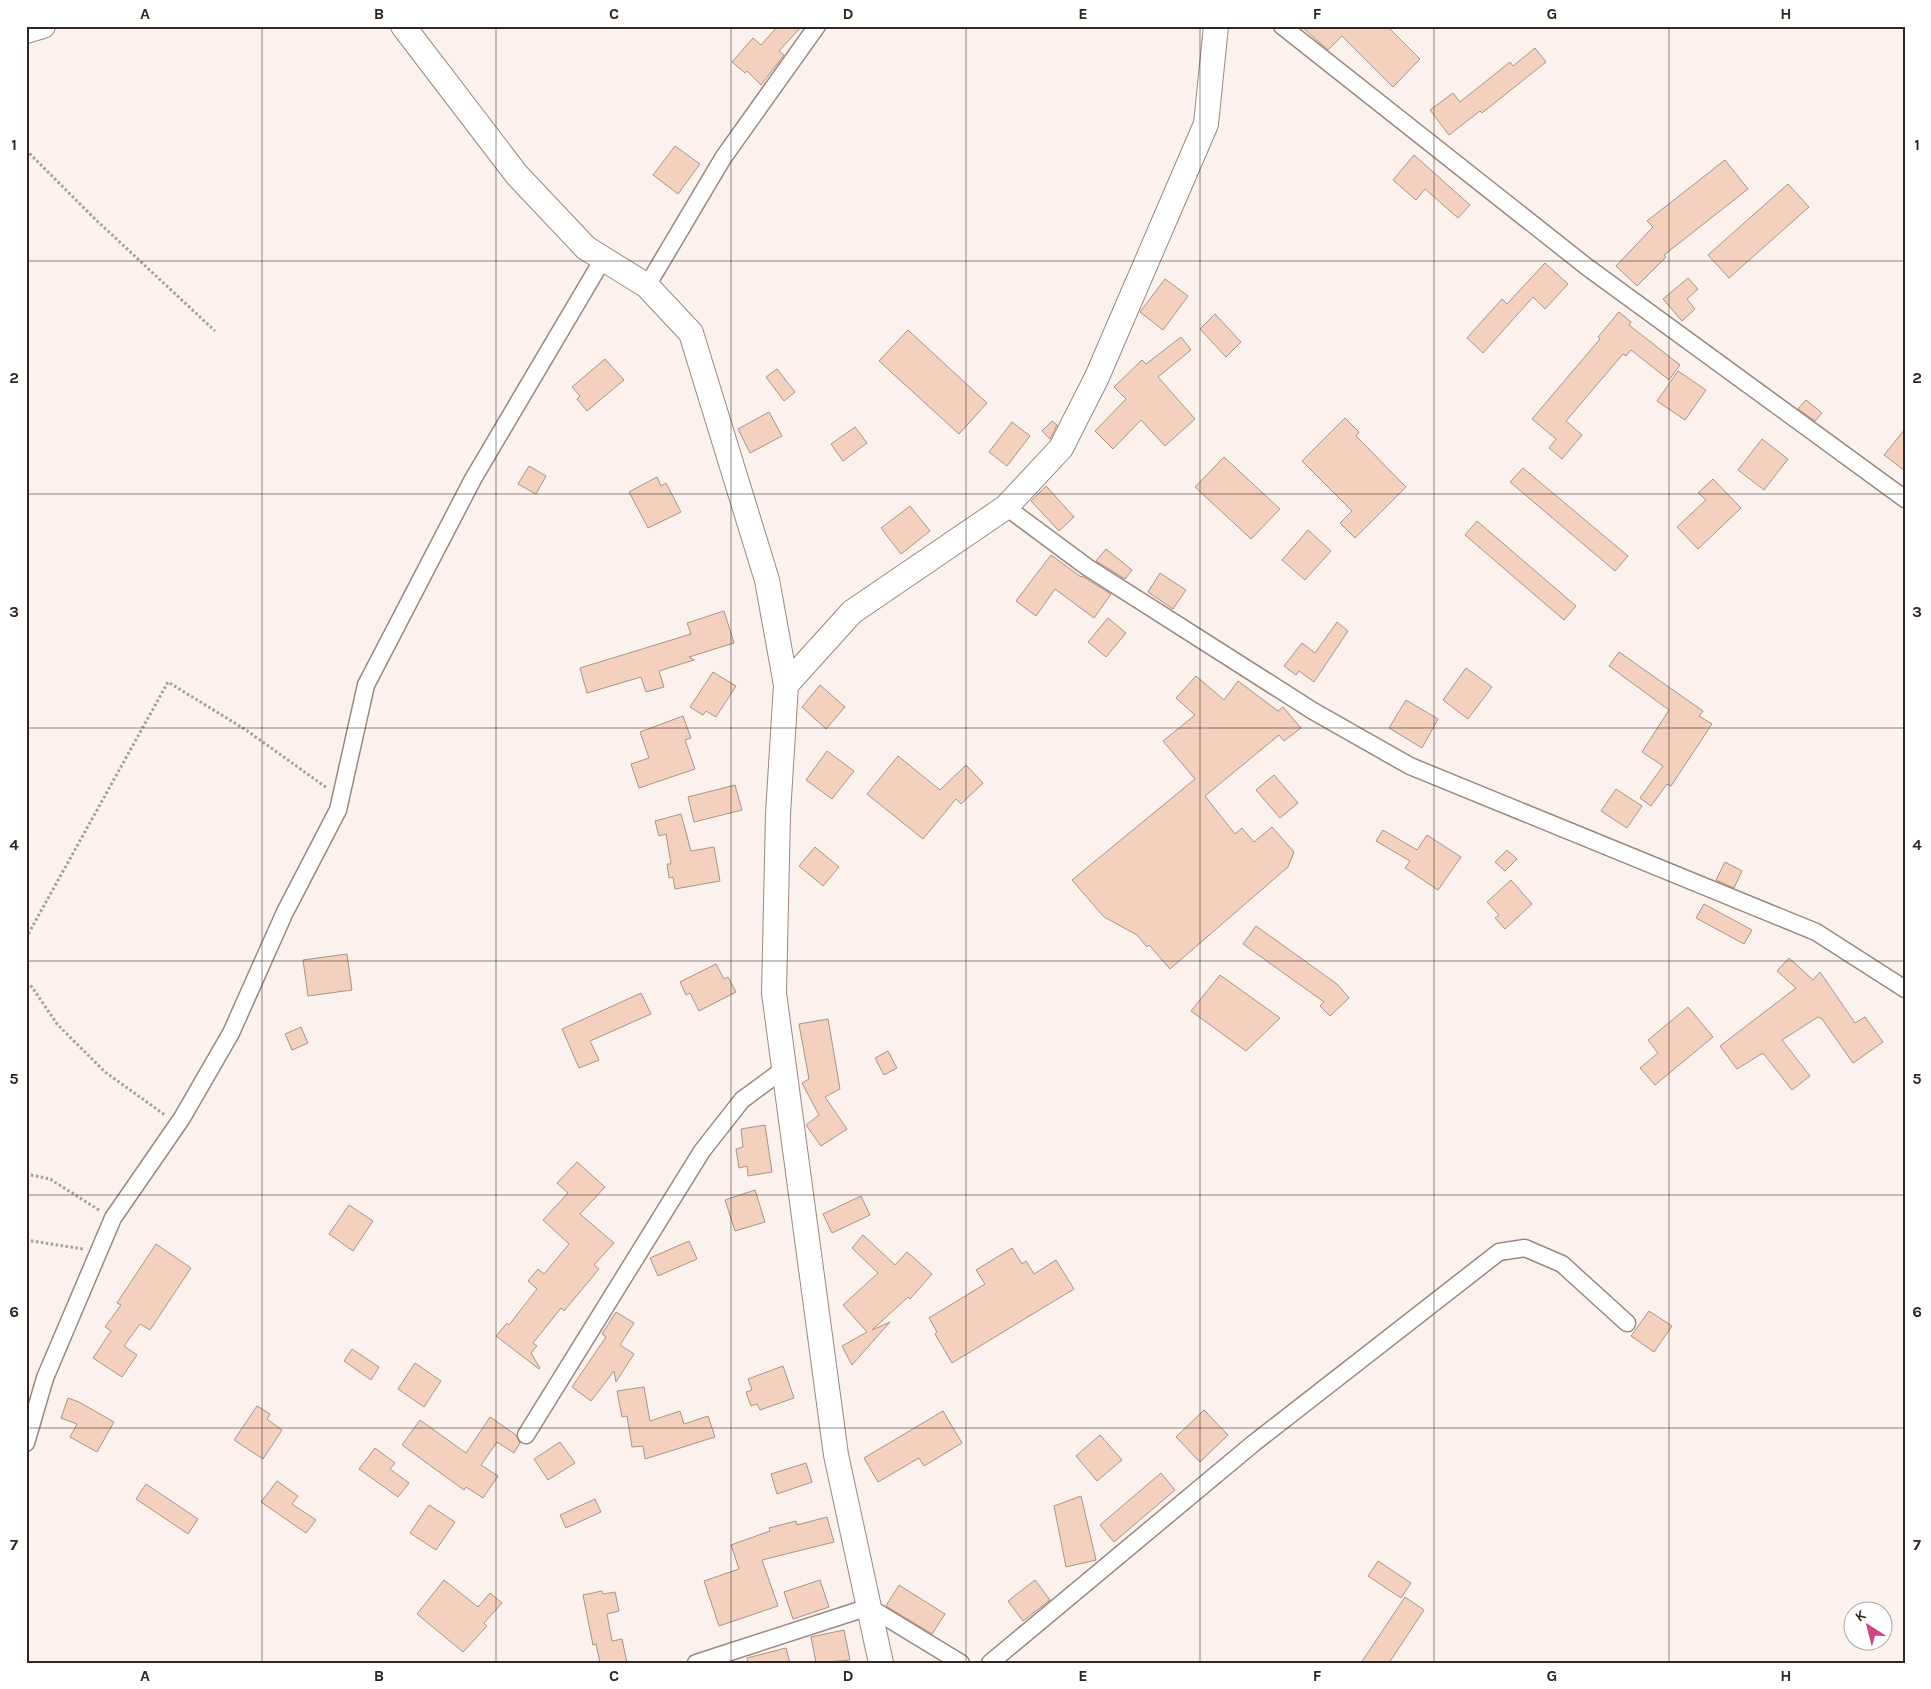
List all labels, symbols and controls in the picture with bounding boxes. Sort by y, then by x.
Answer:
text: A [140,4,150,23]
text: B [374,4,384,23]
text: C [609,4,619,23]
text: D [843,4,854,23]
text: E [1078,4,1088,23]
text: F [1313,4,1322,23]
text: G [1547,4,1557,23]
text: H [1780,4,1792,23]
text: 1 [11,135,17,154]
text: 1 [1914,135,1920,154]
text: 2 [9,368,19,387]
text: 2 [1912,368,1922,387]
text: 3 [9,602,19,621]
text: 3 [1912,602,1922,621]
text: 4 [9,835,19,854]
text: 4 [1912,835,1922,854]
text: 5 [9,1069,19,1088]
text: 5 [1912,1069,1922,1088]
text: 6 [9,1302,19,1321]
text: 6 [1912,1302,1922,1321]
text: 7 [10,1535,18,1554]
text: 7 [1913,1535,1921,1554]
north arrow [1844,1602,1894,1652]
text: K [1852,1606,1870,1625]
text: A [140,1666,150,1685]
text: B [374,1666,384,1685]
text: C [609,1666,619,1685]
text: D [843,1666,854,1685]
text: E [1078,1666,1088,1685]
text: F [1313,1666,1322,1685]
text: G [1547,1666,1557,1685]
text: H [1780,1666,1792,1685]

